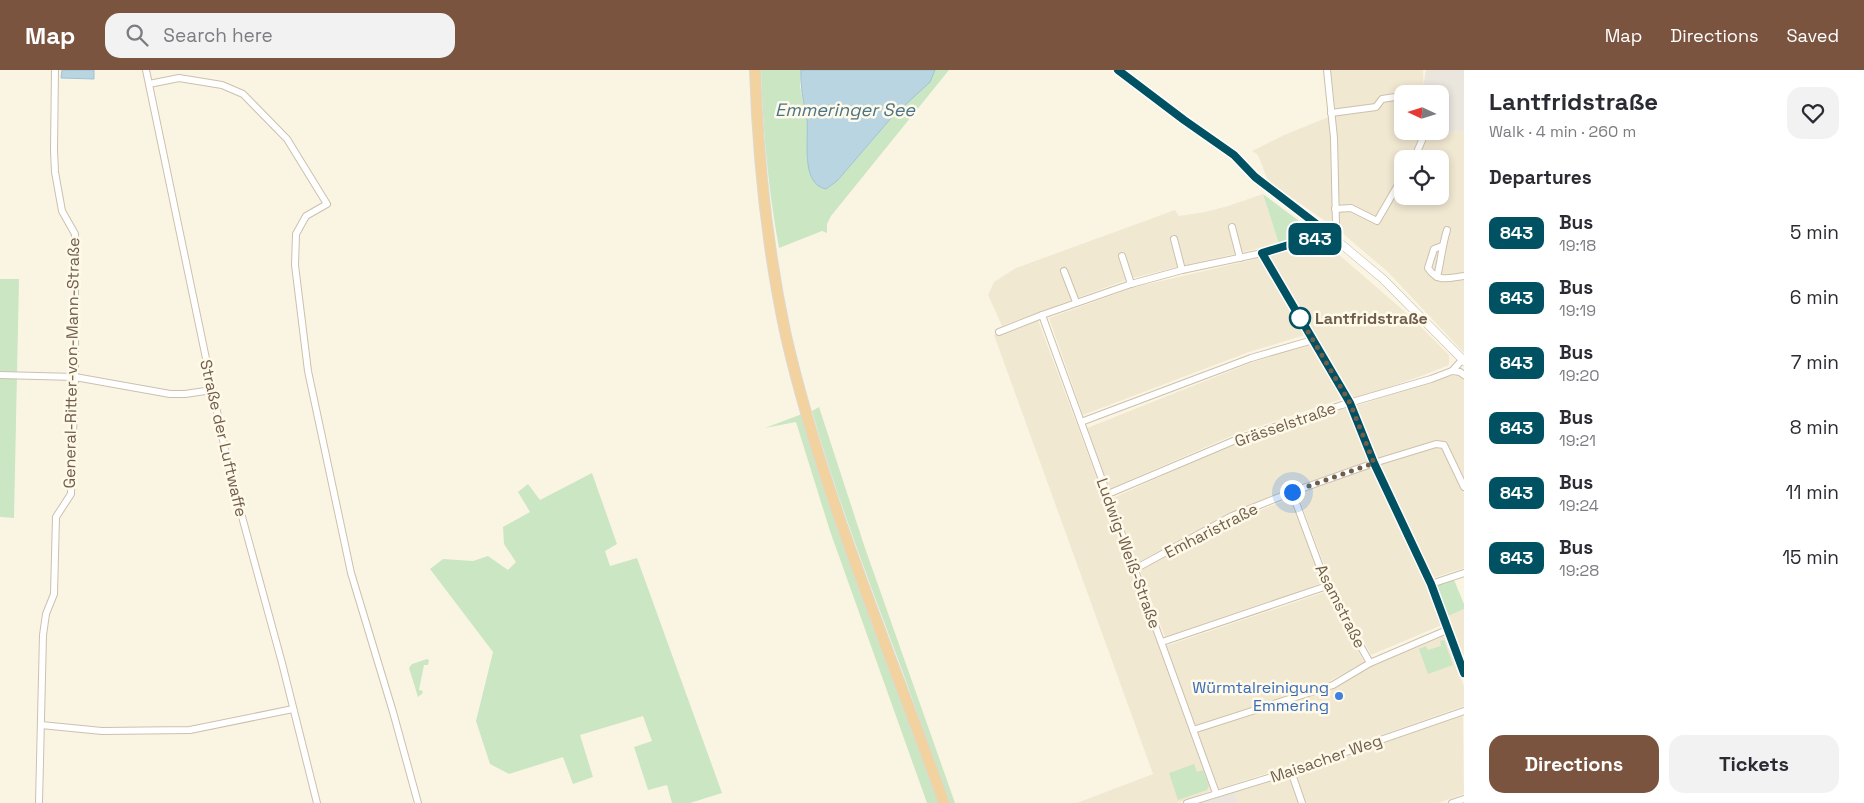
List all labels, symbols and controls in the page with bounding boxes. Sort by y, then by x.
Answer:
search box [105,13,455,58]
text: Map [25,20,75,51]
icon: search [123,21,151,49]
text: Search here [163,23,273,48]
text: Map [1605,24,1642,47]
text: Directions [1670,24,1759,47]
text: Saved [1787,24,1839,47]
north arrow [1394,85,1449,140]
map controls [1394,85,1449,205]
text: Lantfridstraße [1489,86,1658,117]
button: heart [1787,87,1839,139]
water label: Emmeringer See [775,98,916,121]
text: Walk · 4 min · 260 m [1489,121,1636,142]
button: locate [1394,150,1449,205]
text: Departures [1489,165,1592,190]
text: Bus [1559,210,1593,235]
text: 5 min [1790,220,1839,245]
text: 843 [1500,221,1533,244]
line badge: 843 [1286,223,1344,255]
text: 843 [1298,227,1332,250]
text: 19:18 [1559,235,1596,256]
street label: General-Ritter-von-Mann-Straße [59,237,84,489]
text: Bus [1559,275,1593,300]
text: 6 min [1790,285,1839,310]
text: 843 [1500,286,1533,309]
text: 19:19 [1559,300,1596,321]
marker: Lantfridstraße [1289,307,1311,329]
place label: Lantfridstraße [1315,308,1428,329]
text: Bus [1559,340,1593,365]
text: 7 min [1791,350,1839,375]
text: 843 [1500,351,1533,374]
street label: Straße der Luftwaffe [195,357,252,519]
text: 19:20 [1559,365,1599,386]
street label: Grässelstraße [1232,397,1339,452]
text: Bus [1559,405,1593,430]
text: 8 min [1790,415,1839,440]
text: 843 [1500,416,1533,439]
text: 19:21 [1559,430,1596,451]
text: Bus [1559,470,1593,495]
street label: Ludwig-Weiß-Straße [1091,475,1166,631]
your location [1280,480,1305,505]
text: 11 min [1786,480,1839,505]
text: 843 [1500,481,1533,504]
text: 19:24 [1559,495,1599,516]
street label: Emharistraße [1161,498,1261,563]
text: Bus [1559,535,1593,560]
text: 15 min [1782,545,1839,570]
text: 843 [1500,546,1533,569]
text: 19:28 [1559,560,1599,581]
street label: Asamstraße [1310,561,1371,652]
place label: Würmtalreinigung Emmering [1192,677,1329,716]
marker: Würmtalreinigung Emmering [1333,690,1345,702]
street label: Maisacher Weg [1268,730,1385,787]
button: Directions [1489,735,1659,793]
button: Tickets [1669,735,1839,793]

